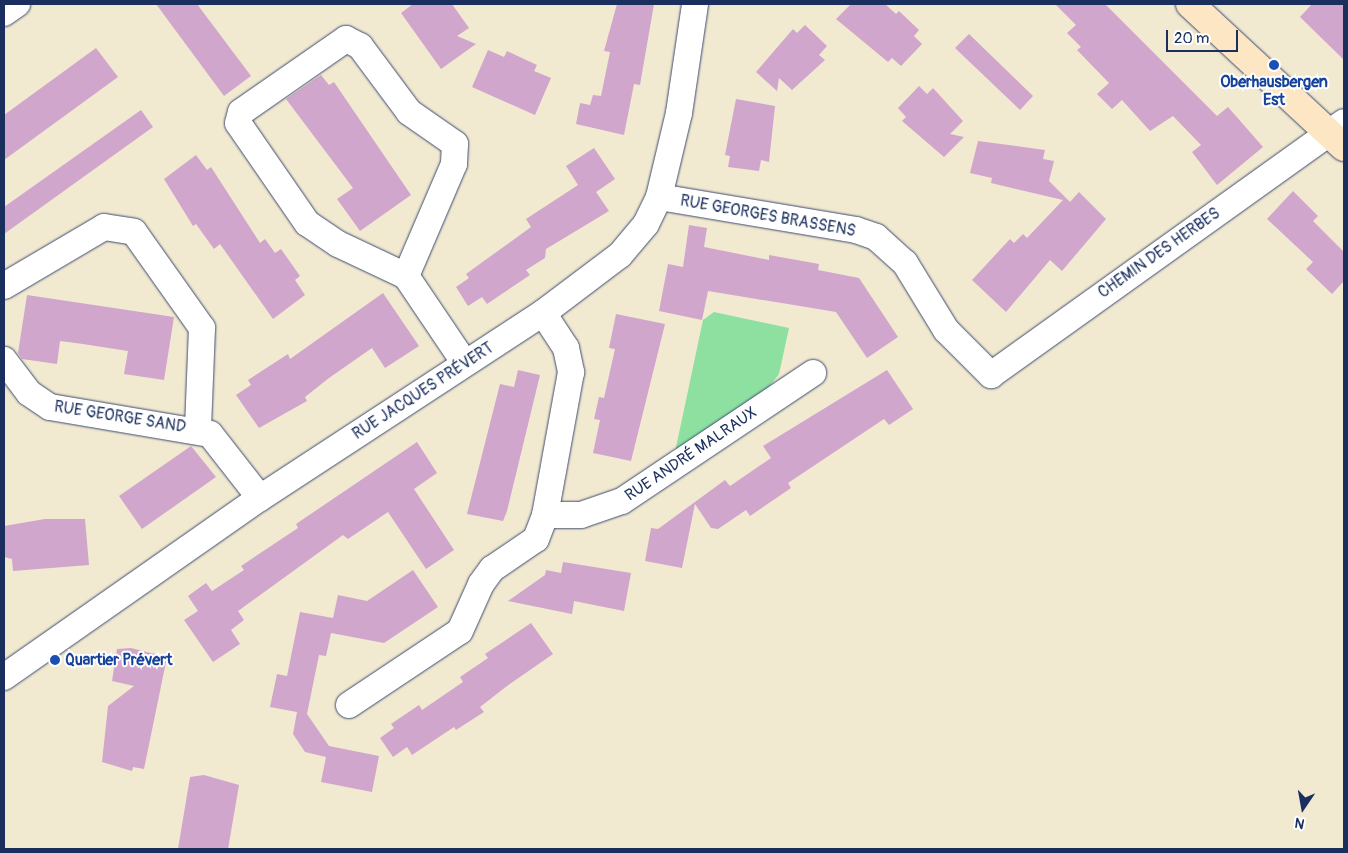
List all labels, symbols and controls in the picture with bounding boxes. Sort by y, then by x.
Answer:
scale bar [1168,20,1240,52]
text: 20 m [1174,29,1209,48]
marker: Oberhausbergen Est [1268,59,1280,71]
place label: Oberhausbergen Est [1220,72,1328,110]
street label: RUE GEORGES BRASSENS [679,191,857,241]
street label: CHEMIN DES HERBES [1094,204,1224,302]
street label: RUE JACQUES PRÉVERT [349,338,497,444]
street label: RUE GEORGE SAND [53,397,187,437]
street label: RUE ANDRÉ MALRAUX [621,403,761,505]
place label: Quartier Prévert [65,650,172,670]
marker: Quartier Prévert [49,654,61,666]
north arrow [1278,783,1328,833]
text: N [1293,814,1306,832]

